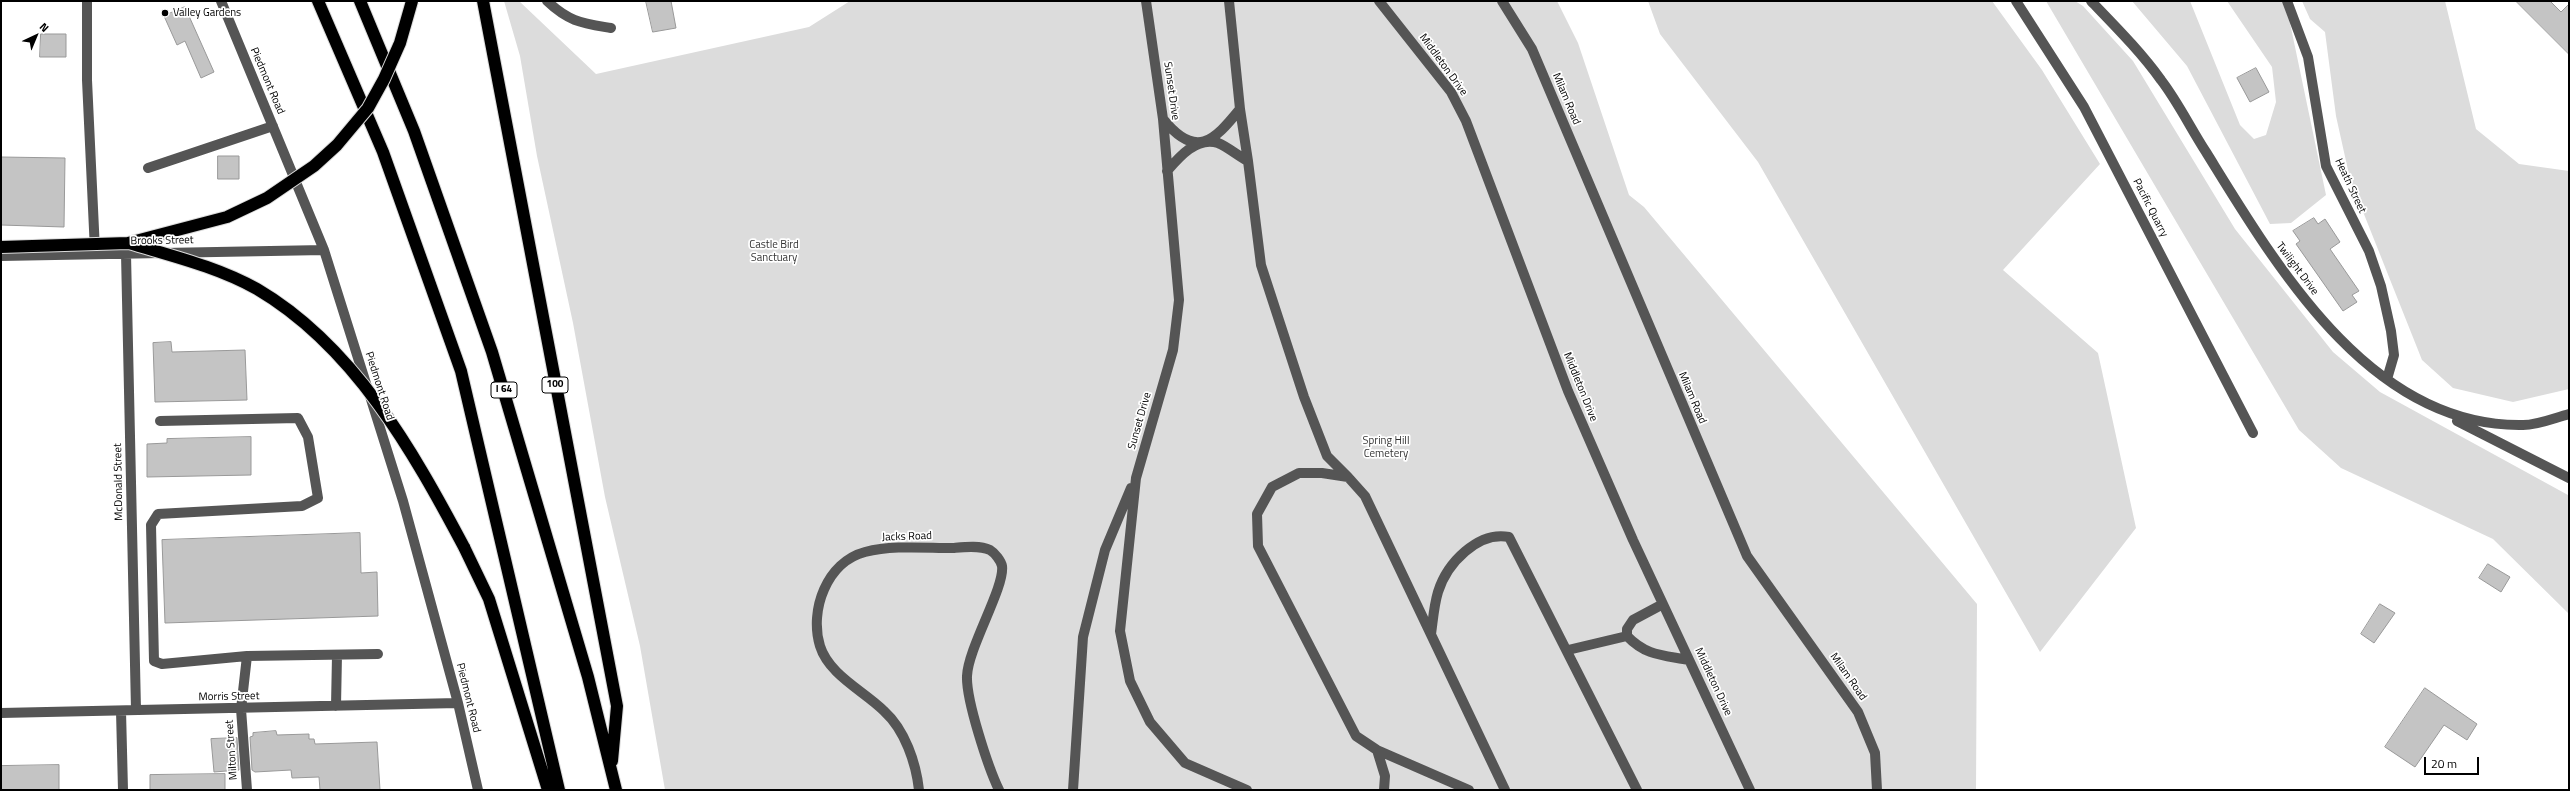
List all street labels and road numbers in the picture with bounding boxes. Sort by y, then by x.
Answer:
street label: Middleton Drive [1416,31,1470,99]
street label: Piedmont Road [247,46,287,116]
street label: Sunset Drive [1160,61,1182,121]
street label: Milam Road [1549,71,1583,127]
street label: Heath Street [2332,156,2368,216]
street label: Pacific Quarry [2130,176,2170,240]
street label: Brooks Street [130,234,194,248]
street label: Twilight Drive [2273,240,2321,298]
street label: Piedmont Road [362,350,396,422]
street label: Middleton Drive [1560,350,1600,424]
street label: Milam Road [1675,370,1709,426]
road number: 100 [542,377,568,393]
road number: I 64 [491,382,517,398]
street label: Sunset Drive [1126,391,1154,451]
street label: McDonald Street [112,443,126,521]
street label: Jacks Road [882,530,932,544]
street label: Middleton Drive [1692,646,1734,718]
street label: Milam Road [1827,651,1869,703]
street label: Piedmont Road [453,662,483,734]
street label: Morris Street [198,690,260,704]
street label: Milton Street [223,719,241,781]

